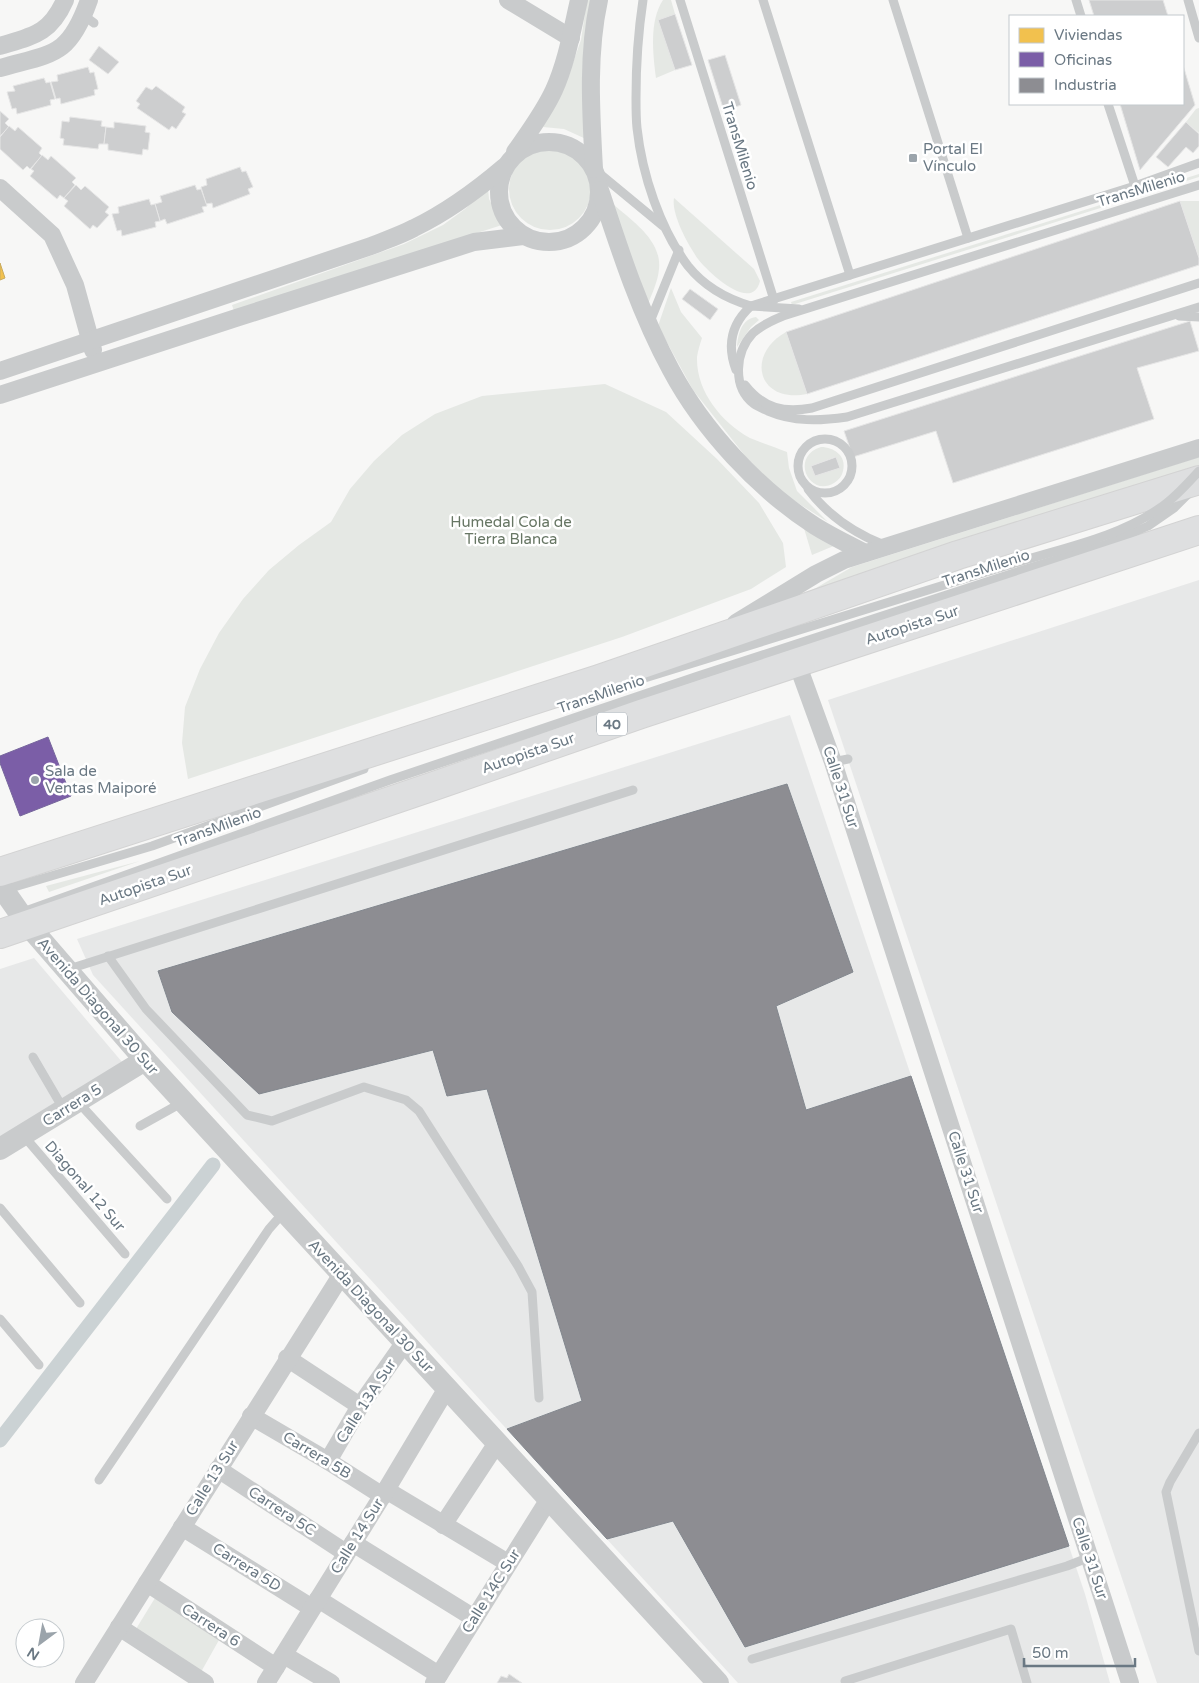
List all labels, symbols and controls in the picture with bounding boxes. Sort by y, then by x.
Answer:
legend [1009,15,1184,105]
text: Viviendas [1054,26,1122,44]
text: Oficinas [1054,51,1112,69]
text: Industria [1054,76,1117,94]
street label: TransMilenio [718,100,762,192]
place label: Portal El Vínculo [923,140,983,175]
marker: Portal El Vínculo [907,152,919,164]
street label: TransMilenio [1095,167,1187,211]
park label: Humedal Cola de Tierra Blanca [450,513,572,548]
street label: TransMilenio [940,545,1032,591]
street label: Autopista Sur [863,601,961,649]
street label: TransMilenio [555,671,647,717]
road number: 40 [597,712,627,736]
street label: Autopista Sur [479,729,577,777]
street label: Calle 31 Sur [819,744,863,831]
place label: Sala de Ventas Maiporé [45,762,157,797]
marker: Sala de Ventas Maiporé [29,774,41,786]
street label: TransMilenio [172,803,264,851]
street label: Autopista Sur [96,861,194,909]
street label: Avenida Diagonal 30 Sur [34,934,163,1078]
street label: Carrera 5 [39,1080,105,1130]
street label: Calle 31 Sur [944,1129,988,1216]
street label: Diagonal 12 Sur [41,1137,129,1235]
street label: Avenida Diagonal 30 Sur [305,1236,438,1376]
street label: Calle 13A Sur [332,1355,400,1446]
street label: Carrera 5B [280,1428,354,1482]
street label: Calle 13 Sur [182,1437,242,1519]
street label: Carrera 5C [245,1483,319,1539]
street label: Calle 14 Sur [327,1495,387,1577]
street label: Calle 31 Sur [1068,1515,1112,1602]
street label: Carrera 5D [209,1539,285,1595]
street label: Calle 14C Sur [458,1545,524,1636]
street label: Carrera 6 [178,1599,244,1651]
north arrow [15,1618,65,1668]
scale bar [1024,1636,1135,1668]
text: N [24,1643,43,1664]
text: 50 m [1032,1644,1069,1662]

